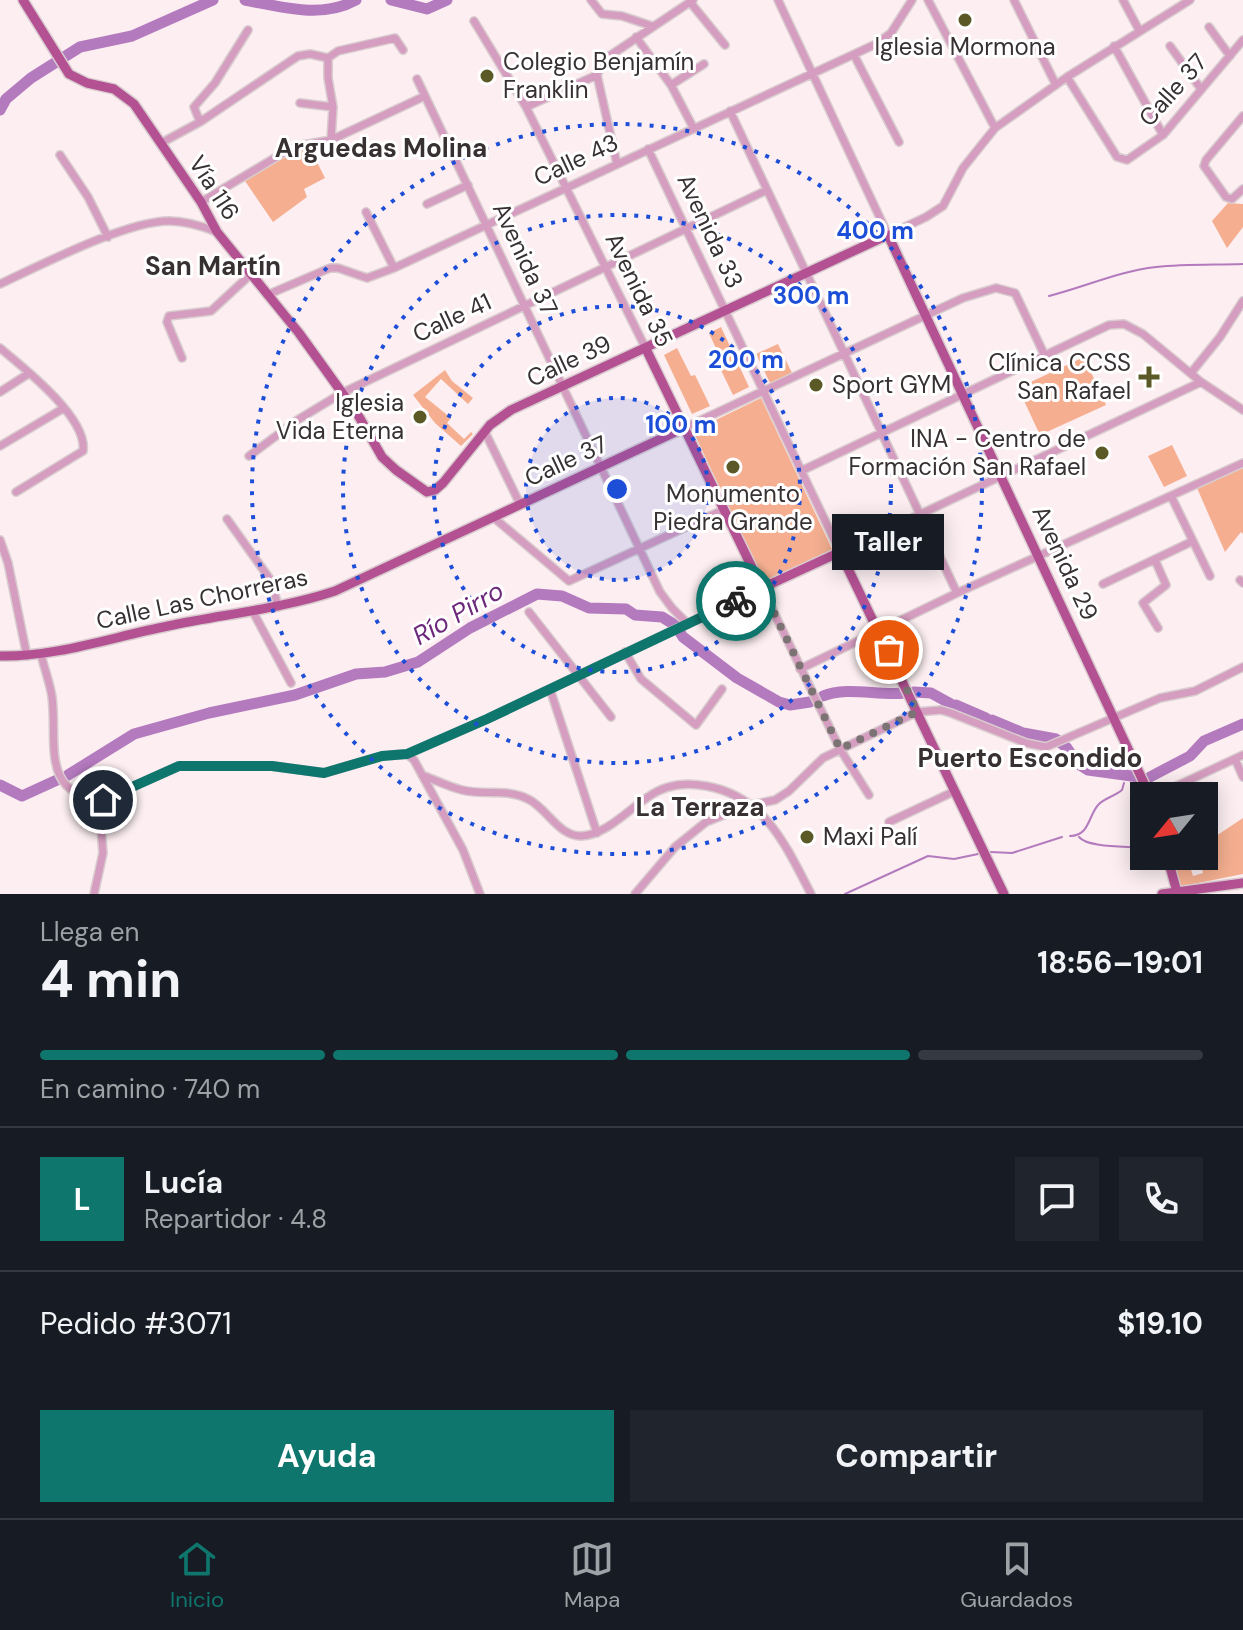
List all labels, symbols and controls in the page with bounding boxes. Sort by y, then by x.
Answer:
marker: Iglesia Mormona [956,11,974,29]
place label: Iglesia Mormona [875,31,1055,62]
place label: Colegio Benjamín Franklin [503,46,694,105]
street label: Calle 37 [1132,47,1213,133]
marker: Colegio Benjamín Franklin [478,67,496,85]
street label: Calle 43 [529,127,623,193]
district label: Arguedas Molina [275,131,487,165]
street label: Vía 116 [182,150,247,226]
street label: Avenida 33 [670,169,750,293]
street label: Avenida 37 [486,197,565,320]
text: 400 m [836,215,914,246]
street label: Avenida 35 [599,228,680,352]
district label: San Martín [145,249,281,283]
text: 300 m [773,280,849,311]
street label: Calle 41 [408,286,496,349]
street label: Calle 39 [522,328,616,394]
text: 200 m [708,344,784,375]
place label: Clínica CCSS San Rafael [988,347,1131,406]
marker: Clínica CCSS San Rafael [1138,366,1160,388]
place label: Sport GYM [832,369,951,400]
marker: Sport GYM [807,376,825,394]
place label: Iglesia Vida Eterna [276,387,404,446]
marker: Iglesia Vida Eterna [411,408,429,426]
text: 100 m [646,409,716,440]
place label: INA - Centro de Formación San Rafael [848,423,1086,482]
street label: Calle 37 [520,428,612,493]
marker: INA - Centro de Formación San Rafael [1093,444,1111,462]
marker: Monumento Piedra Grande [724,458,742,476]
centre of rings [603,475,631,503]
place label: Monumento Piedra Grande [653,478,813,537]
street label: Avenida 29 [1025,500,1106,625]
callout: Taller [833,514,945,570]
text: Taller [854,525,922,559]
street label: Calle Las Chorreras [93,561,310,636]
courier [696,561,776,641]
water label: Río Pirro [406,573,510,653]
icon: bike [714,579,758,623]
pin [855,616,923,684]
icon: bag [867,628,911,672]
district label: Puerto Escondido [918,741,1142,775]
pin [69,766,137,834]
icon: home [81,778,125,822]
north arrow [1130,782,1218,870]
map controls [1130,782,1218,870]
district label: La Terraza [635,790,765,824]
place label: Maxi Palí [823,821,918,852]
marker: Maxi Palí [798,828,816,846]
text: Llega en [40,915,139,949]
text: 18:56–19:01 [1037,943,1203,982]
text: 4 min [40,945,181,1013]
text: En camino · 740 m [40,1072,260,1106]
button: chat [1015,1157,1099,1241]
button: phone [1119,1157,1203,1241]
text: Lucía [144,1163,223,1202]
text: L [74,1180,90,1219]
text: Repartidor · 4.8 [144,1202,327,1236]
text: Pedido #3071 [40,1304,232,1343]
text: $19.10 [1117,1304,1203,1343]
button: Ayuda [40,1410,614,1502]
button: Compartir [630,1410,1203,1502]
tab: Inicio [170,1537,224,1614]
tab: Mapa [564,1537,620,1614]
tab: Guardados [960,1537,1073,1614]

